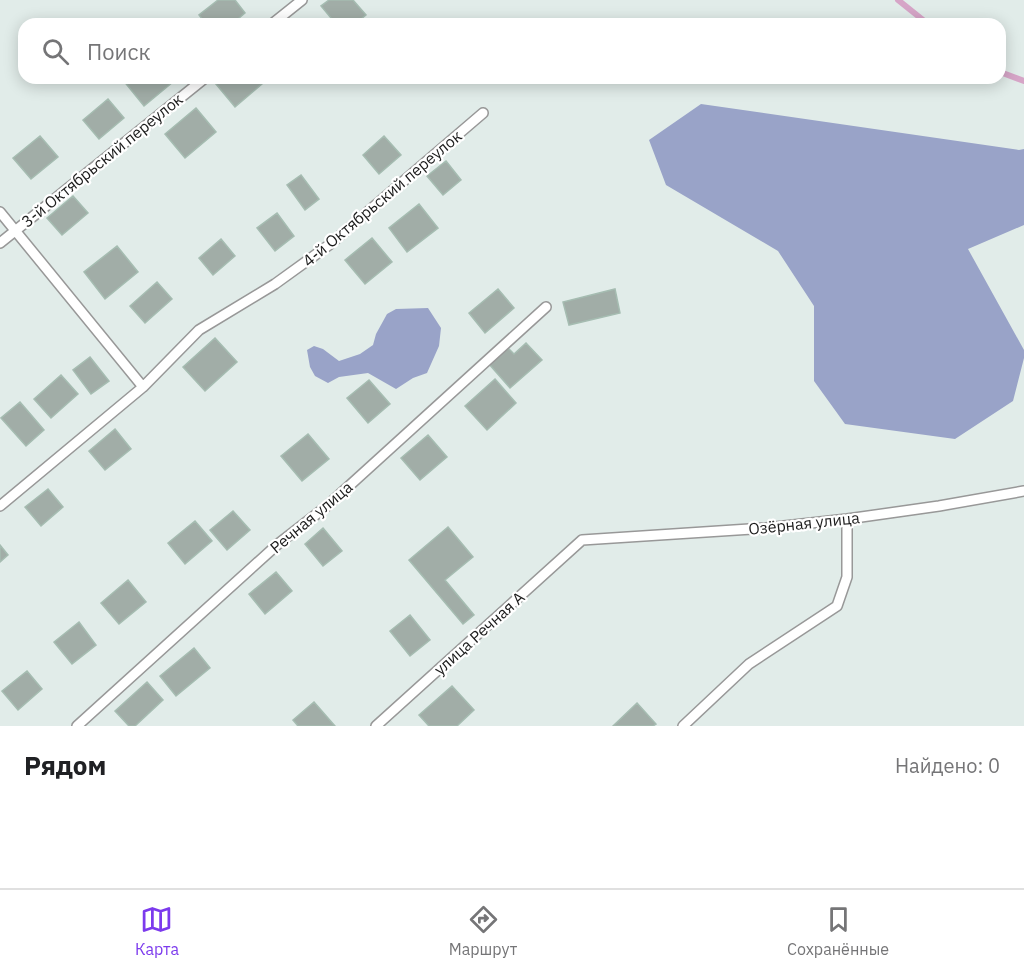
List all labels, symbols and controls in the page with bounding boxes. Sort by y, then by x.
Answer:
search box [18,18,1006,84]
icon: search [39,35,72,68]
text: Поиск [87,37,151,66]
street label: 3-й Октябрьский переулок [17,89,187,231]
street label: 4-й Октябрьский переулок [298,125,466,271]
street label: Речная улица [266,476,357,557]
street label: Озёрная улица [747,507,861,539]
street label: улица Речная А [429,587,529,679]
text: Рядом [24,748,106,782]
text: Найдено: 0 [895,752,1000,779]
tab: Карта [135,903,179,959]
tab: Маршрут [449,903,517,959]
tab: Сохранённые [787,903,889,959]

